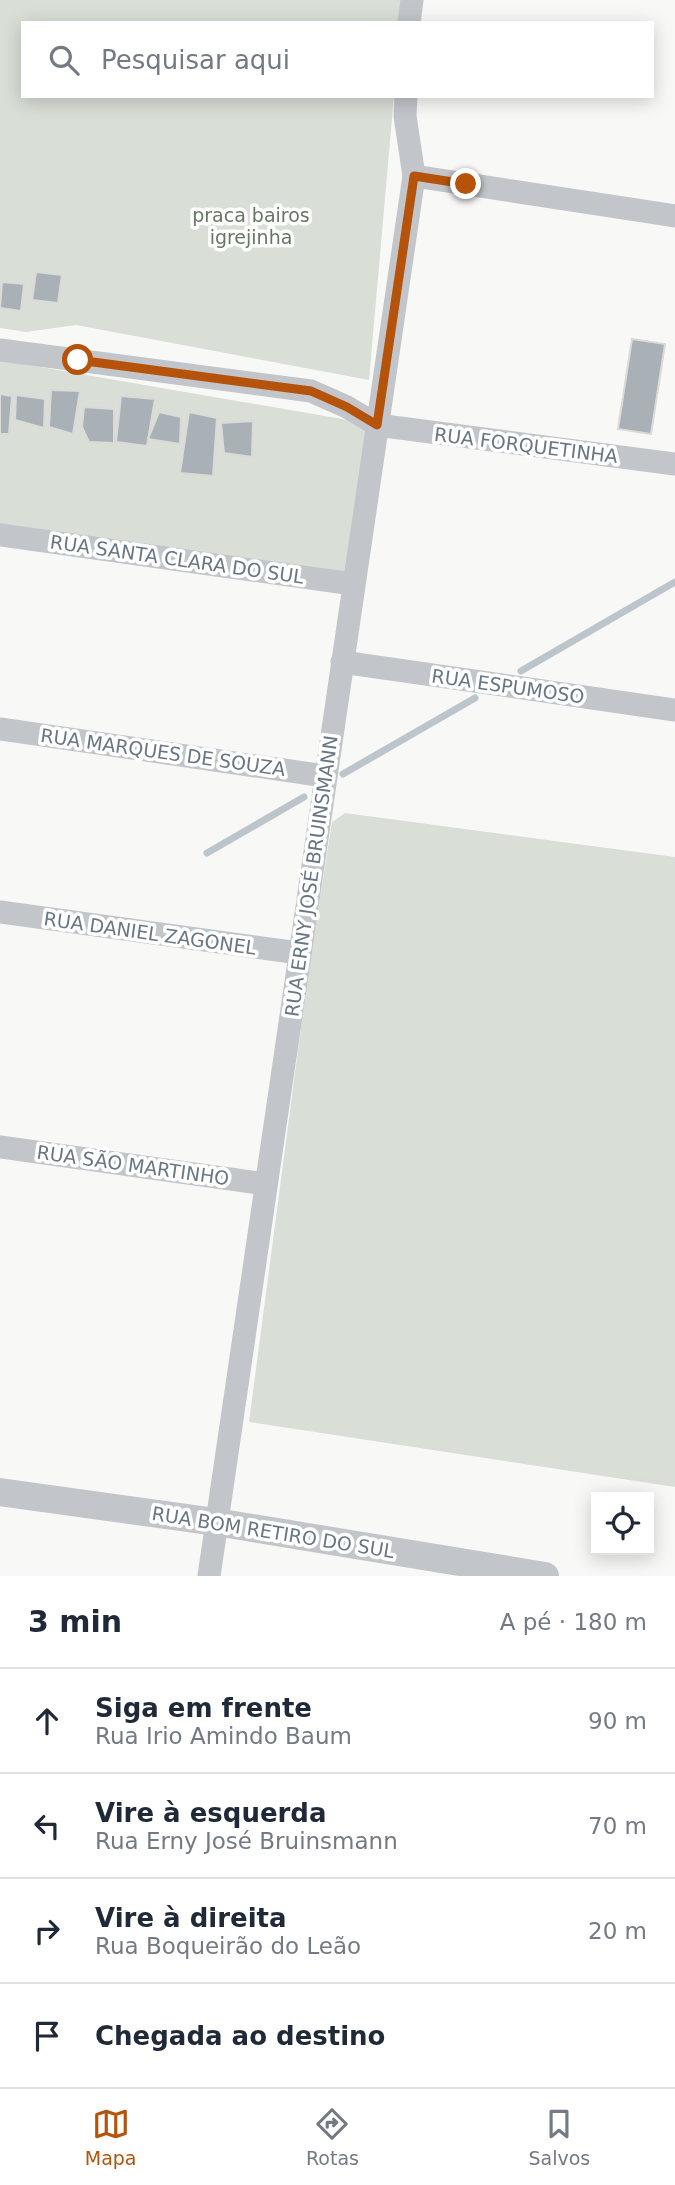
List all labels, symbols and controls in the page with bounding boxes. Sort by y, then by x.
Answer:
search box [21,21,654,98]
icon: search [45,41,83,79]
text: Pesquisar aqui [101,45,290,75]
route end [450,168,481,199]
park label: praca bairos igrejinha [192,204,310,248]
route start [62,344,93,375]
street label: RUA FORQUETINHA [433,423,619,467]
street label: RUA SANTA CLARA DO SUL [49,530,306,588]
street label: RUA ESPUMOSO [430,664,586,708]
street label: RUA MARQUES DE SOUZA [39,724,287,780]
street label: RUA ERNY JOSÉ BRUINSMANN [280,734,342,1018]
street label: RUA DANIEL ZAGONEL [42,907,258,959]
street label: RUA SÃO MARTINHO [35,1141,231,1189]
map controls [591,1492,654,1555]
button: locate [591,1492,654,1555]
street label: RUA BOM RETIRO DO SUL [150,1502,396,1562]
text: 3 min [28,1604,122,1639]
text: A pé · 180 m [500,1609,647,1635]
text: Siga em frente [95,1693,312,1723]
icon: ahead [28,1702,66,1740]
text: 90 m [588,1708,647,1734]
text: Rua Irio Amindo Baum [95,1723,352,1749]
text: Vire à esquerda [95,1798,327,1828]
icon: left [28,1807,66,1845]
text: 70 m [588,1813,647,1839]
text: Rua Erny José Bruinsmann [95,1828,398,1854]
text: Vire à direita [95,1903,287,1933]
icon: right [28,1912,66,1950]
text: 20 m [588,1918,647,1944]
text: Rua Boqueirão do Leão [95,1933,361,1959]
icon: arrive [28,2017,66,2055]
text: Chegada ao destino [95,2021,385,2051]
tab: Mapa [85,2105,137,2169]
tab: Rotas [306,2105,359,2169]
tab: Salvos [528,2105,590,2169]

